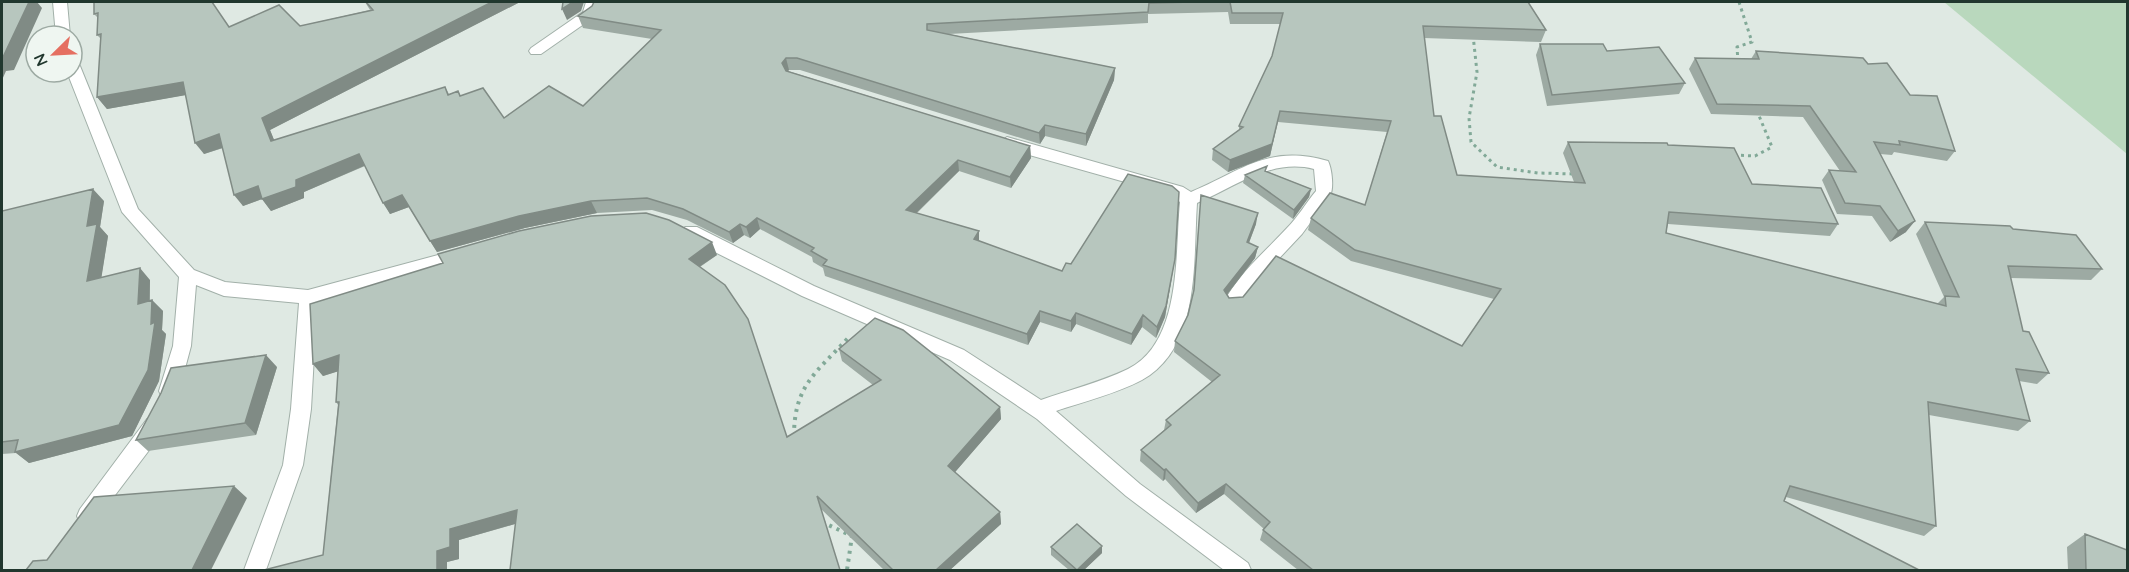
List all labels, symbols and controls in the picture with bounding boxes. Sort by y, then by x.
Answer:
north arrow [24,24,84,84]
text: N [29,51,52,70]

